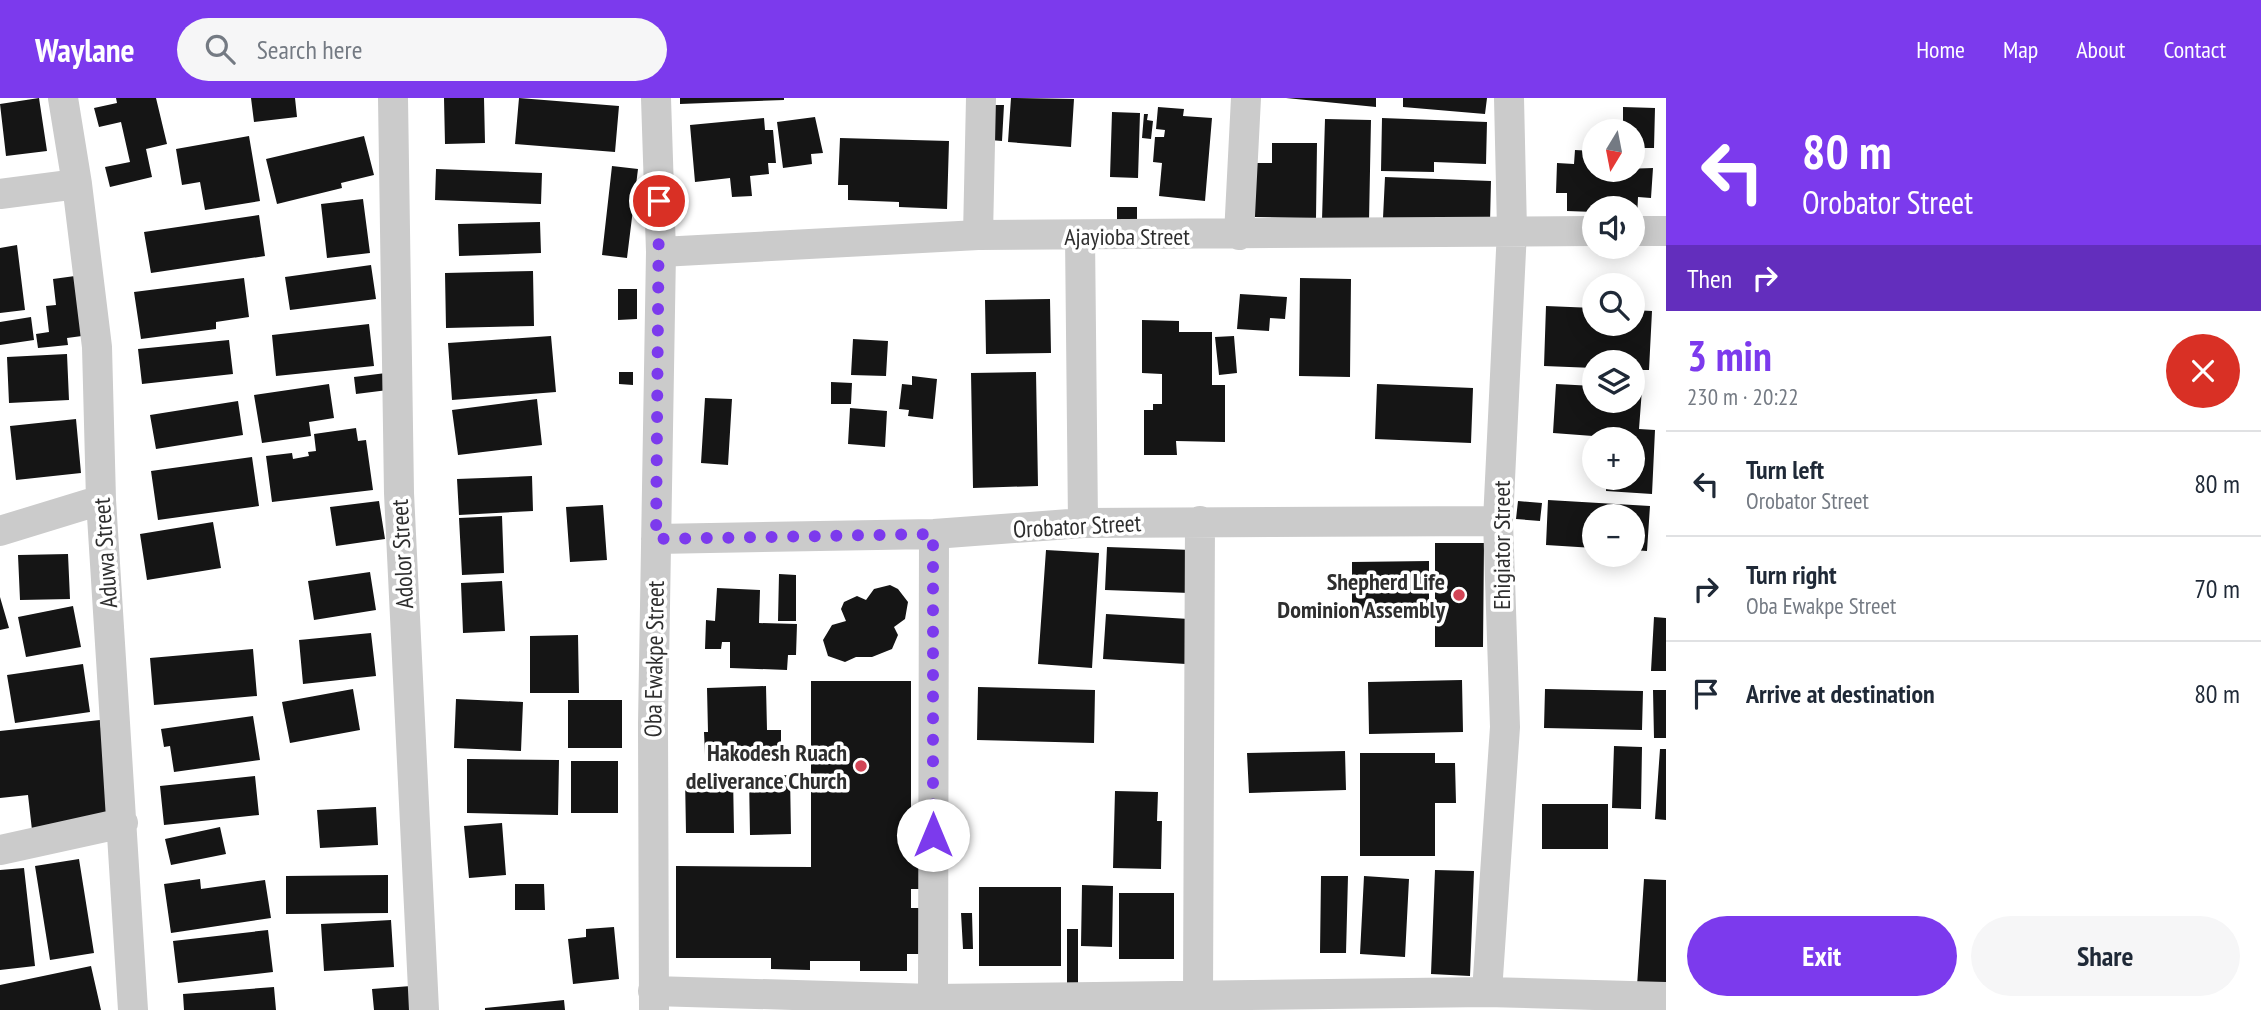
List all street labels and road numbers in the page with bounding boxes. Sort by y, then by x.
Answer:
street label: Ajayioba Street [1064,221,1190,252]
street label: Ehigiator Street [1486,480,1517,610]
street label: Aduwa Street [86,496,124,609]
street label: Adolor Street [384,498,420,609]
street label: Orobator Street [1012,507,1142,545]
street label: Oba Ewakpe Street [637,580,671,738]

